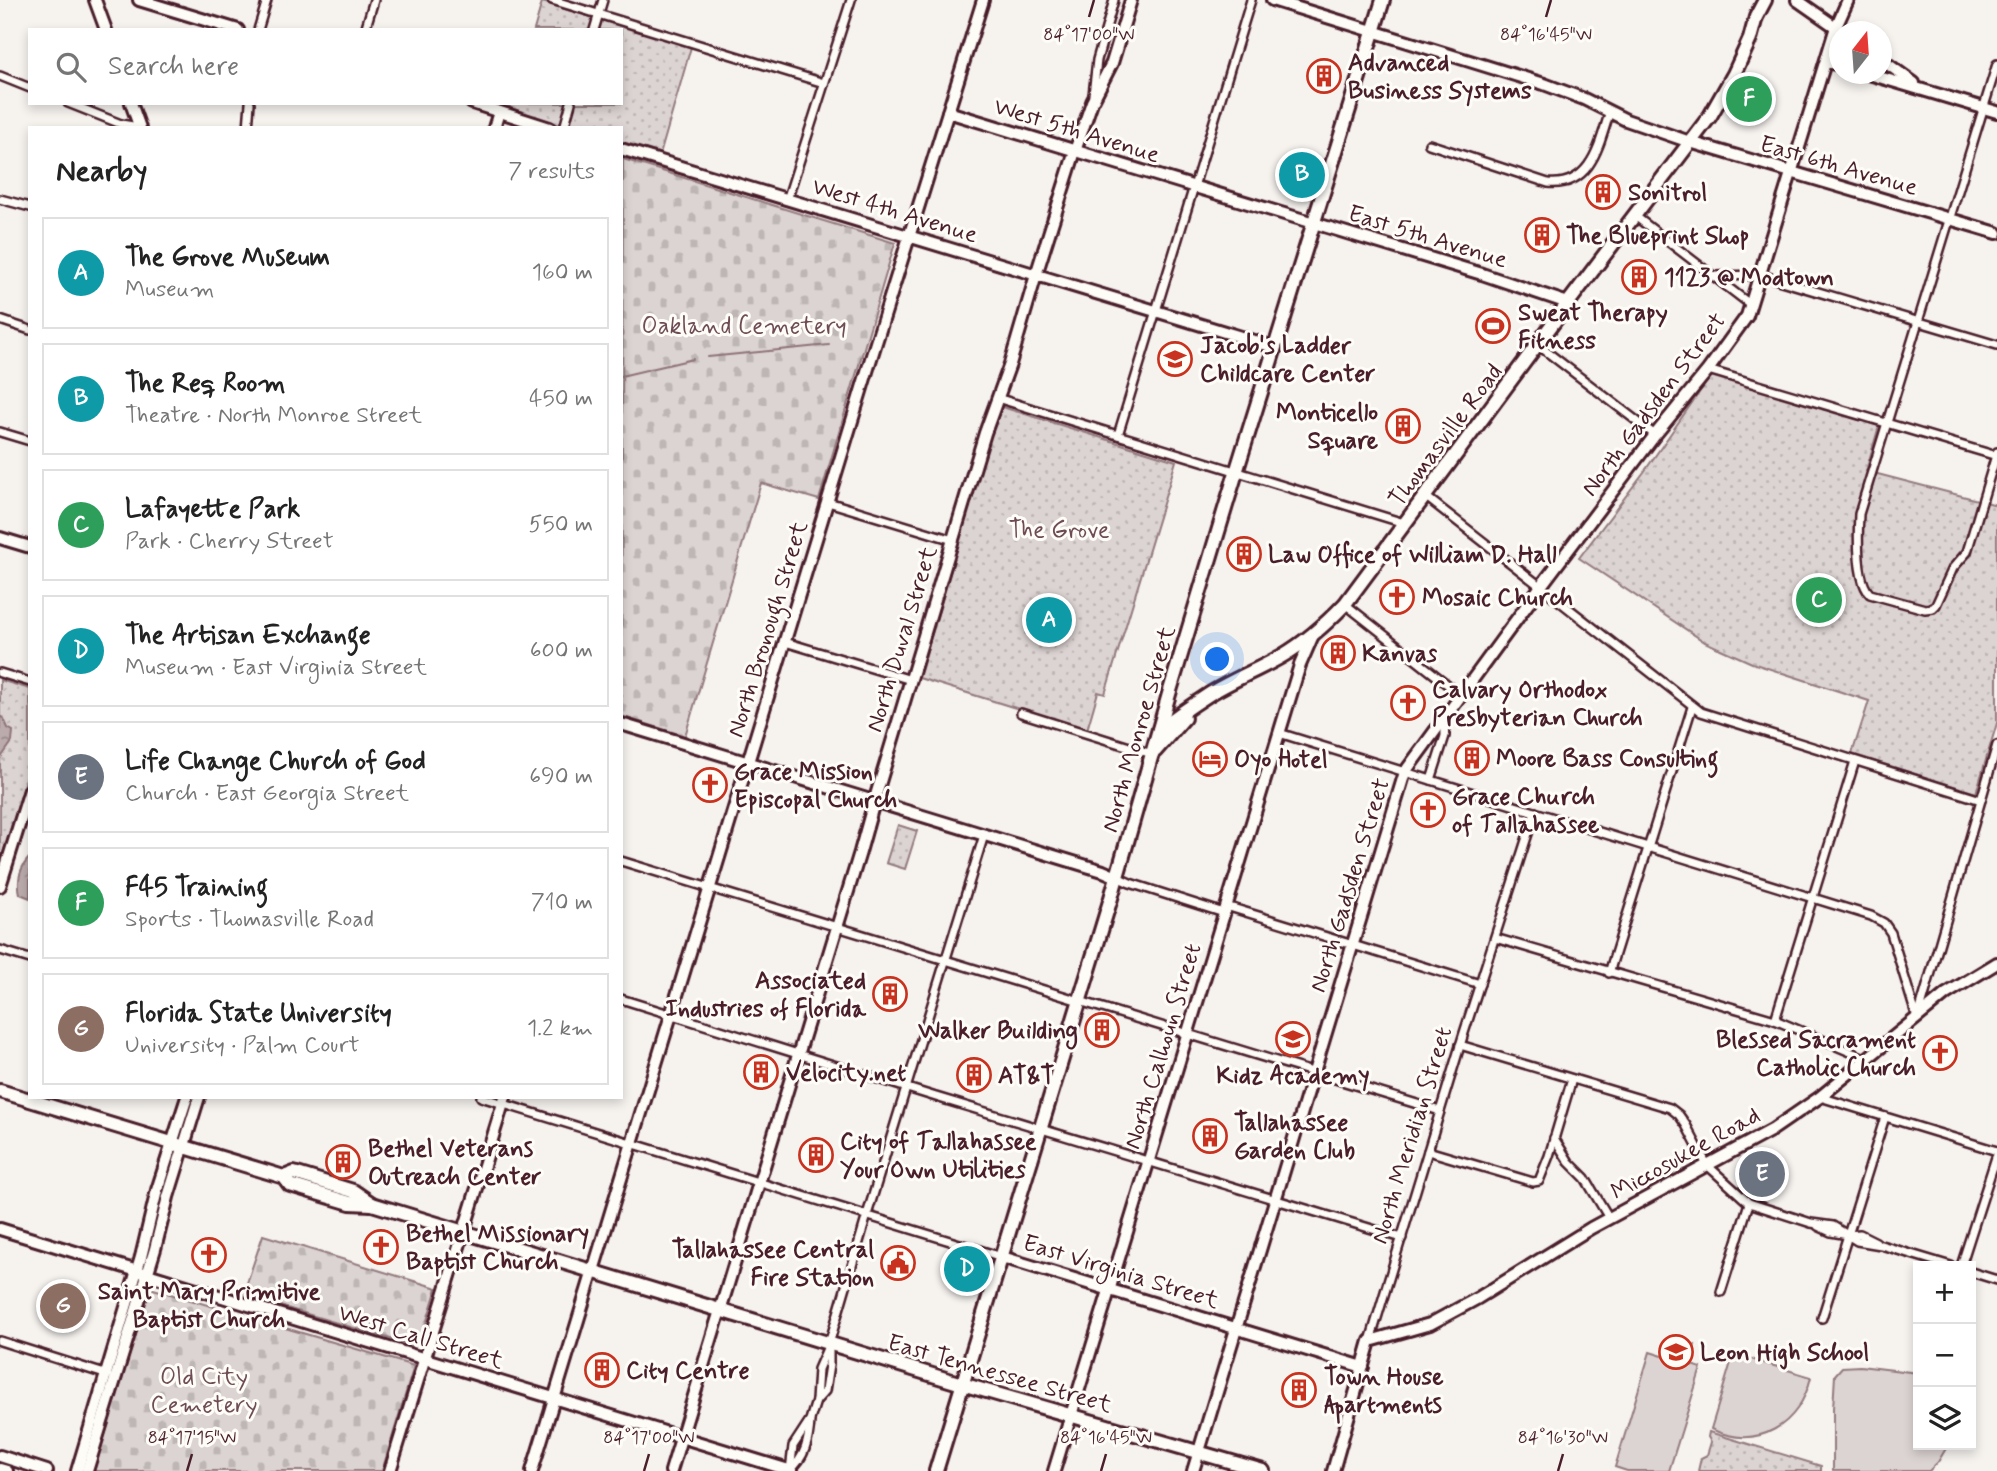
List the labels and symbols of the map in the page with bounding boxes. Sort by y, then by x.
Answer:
north arrow [1829,21,1892,84]
text: 84°17'00"W [1043,23,1135,47]
text: 84°16'45"W [1500,23,1592,47]
place label: Advanced Business Systems [1348,48,1532,107]
building icon: Advanced Business Systems [1305,57,1343,95]
pin: F [1726,73,1772,125]
street label: West 5th Avenue [990,91,1164,171]
street label: East 6th Avenue [1756,129,1921,204]
pin: B [1279,149,1325,201]
street label: West 4th Avenue [808,172,981,251]
building icon: Sonitrol [1584,173,1622,211]
place label: Sonitrol [1628,178,1707,209]
street label: East 5th Avenue [1344,198,1511,276]
building icon: The Blueprint Shop [1523,216,1561,254]
place label: The Blueprint Shop [1566,221,1749,252]
building icon: 1123 @ Modtown [1620,258,1658,296]
place label: 1123 @ Modtown [1664,263,1834,294]
place label: Sweat Therapy Fitness [1518,298,1668,357]
sports icon: Sweat Therapy Fitness [1474,307,1512,345]
street label: North Gadsden Street [1575,307,1734,503]
park label: Oakland Cemetery [641,311,847,342]
place label: Jacob's Ladder Childcare Center [1200,331,1376,390]
school or university icon: Jacob's Ladder Childcare Center [1156,340,1194,378]
street label: Thomasville Road [1382,358,1510,514]
place label: Monticello Square [1276,398,1379,457]
building icon: Monticello Square [1384,407,1422,445]
park label: The Grove [1009,515,1110,546]
street label: North Bronough Street [721,518,819,742]
building icon: Law Office of William D. Hall [1225,535,1263,573]
place label: Law Office of William D. Hall [1268,540,1557,571]
street label: North Duval Street [859,543,945,736]
pin: C [1796,574,1842,626]
church icon: Mosaic Church [1378,578,1416,616]
place label: Mosaic Church [1422,583,1573,614]
pin: A [1026,594,1072,646]
street label: North Monroe Street [1095,623,1184,836]
building icon: Kanvas [1319,634,1357,672]
place label: Kanvas [1362,639,1438,670]
your location [1200,642,1234,676]
place label: Calvary Orthodox Presbyterian Church [1432,675,1643,734]
church icon: Calvary Orthodox Presbyterian Church [1389,684,1427,722]
building icon: Moore Bass Consulting [1453,739,1491,777]
hotel icon: Oyo Hotel [1191,740,1229,778]
place label: Moore Bass Consulting [1496,744,1718,778]
place label: Oyo Hotel [1234,745,1328,776]
place label: Grace Mission Episcopal Church [734,757,897,816]
church icon: Grace Mission Episcopal Church [691,766,729,804]
street label: North Gadsden Street [1303,774,1398,996]
place label: Grace Church of Tallahassee [1452,782,1600,841]
church icon: Grace Church of Tallahassee [1409,791,1447,829]
street label: North Calhoun Street [1117,940,1209,1153]
place label: Associated Industries of Florida [665,966,867,1025]
building icon: Associated Industries of Florida [871,975,909,1013]
building icon: Walker Building [1083,1011,1121,1049]
place label: Walker Building [917,1016,1078,1050]
school or university icon: Kidz Academy [1274,1020,1312,1058]
street label: North Meridian Street [1365,1023,1460,1248]
place label: Blessed Sacrament Catholic Church [1716,1025,1916,1084]
church icon: Blessed Sacrament Catholic Church [1921,1034,1959,1072]
building icon: Velocity.net [742,1053,780,1091]
building icon: AT&T [955,1056,993,1094]
place label: Velocity.net [786,1058,906,1089]
place label: AT&T [998,1061,1054,1092]
place label: Kidz Academy [1216,1061,1370,1092]
street label: Miccosukee Road [1606,1101,1766,1208]
place label: Tallahassee Garden Club [1234,1108,1355,1167]
building icon: Tallahassee Garden Club [1191,1117,1229,1155]
place label: City of Tallahassee Your Own Utilities [840,1127,1037,1186]
place label: Bethel Veterans Outreach Center [368,1134,541,1193]
building icon: City of Tallahassee Your Own Utilities [797,1136,835,1174]
building icon: Bethel Veterans Outreach Center [324,1143,362,1181]
pin: E [1739,1148,1785,1200]
place label: Bethel Missionary Baptist Church [406,1219,589,1278]
church icon: Bethel Missionary Baptist Church [362,1228,400,1266]
street label: East Virginia Street [1018,1228,1222,1319]
place label: Tallahassee Central Fire Station [672,1235,874,1294]
church icon: Saint Mary Primitive Baptist Church [190,1236,228,1274]
pin: D [944,1243,990,1295]
public building icon: Tallahassee Central Fire Station [879,1244,917,1282]
place label: Saint Mary Primitive Baptist Church [98,1277,320,1336]
pin: G [40,1280,86,1332]
street label: West Call Street [334,1298,507,1377]
street label: East Tennessee Street [884,1328,1115,1421]
school or university icon: Leon High School [1657,1333,1695,1371]
place label: Leon High School [1700,1338,1869,1370]
building icon: City Centre [583,1351,621,1389]
place label: City Centre [626,1356,750,1387]
park label: Old City Cemetery [150,1362,258,1421]
place label: Town House Apartments [1324,1362,1444,1424]
building icon: Town House Apartments [1280,1371,1318,1409]
text: 84°17'15"W [148,1426,236,1450]
text: 84°17'00"W [603,1426,695,1450]
text: 84°16'45"W [1060,1426,1152,1450]
text: 84°16'30"W [1518,1426,1608,1450]

